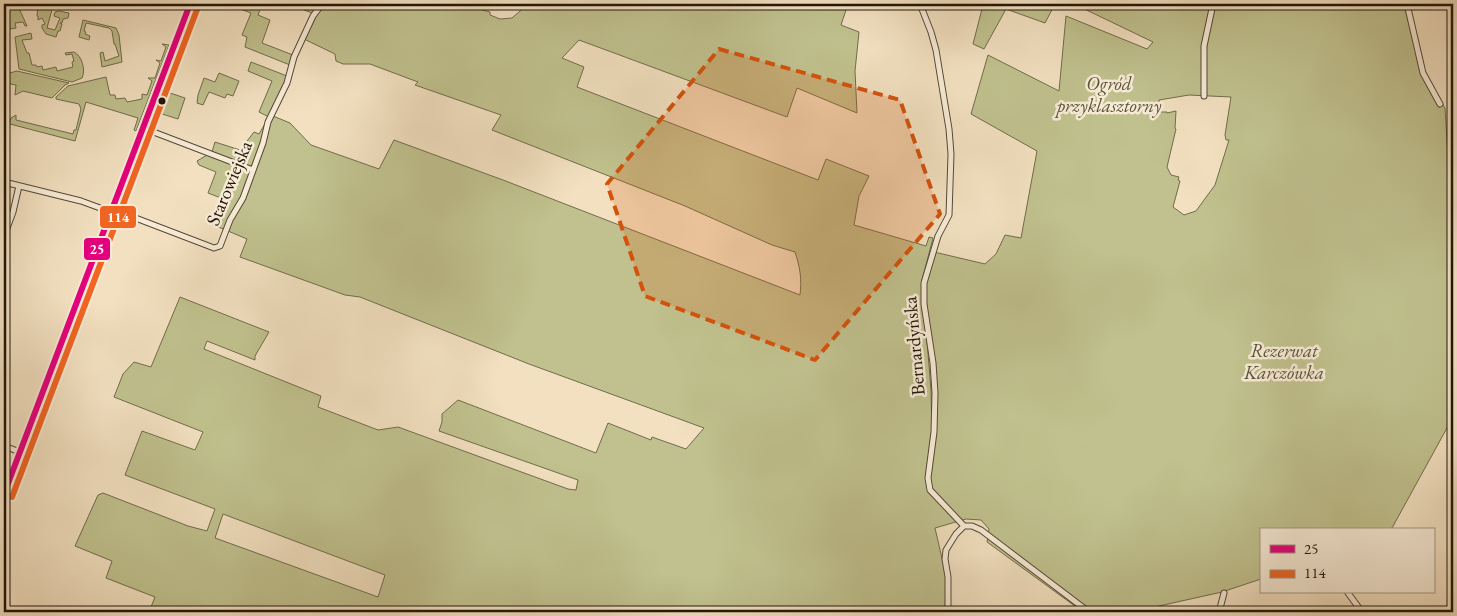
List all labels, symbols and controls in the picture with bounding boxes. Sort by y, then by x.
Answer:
park label: Ogród przyklasztorny [1054,71,1162,118]
unlabelled marker [157,96,167,106]
street label: Starowiejska [200,136,258,229]
line badge: 114 [99,205,137,229]
text: 114 [107,208,130,226]
line badge: 25 [83,237,111,261]
text: 25 [90,240,104,258]
street label: Bernardyńska [897,295,931,397]
park label: Rezerwat Karczówka [1243,338,1324,385]
legend [1260,528,1434,594]
text: 25 [1304,539,1318,558]
text: 114 [1304,563,1326,582]

